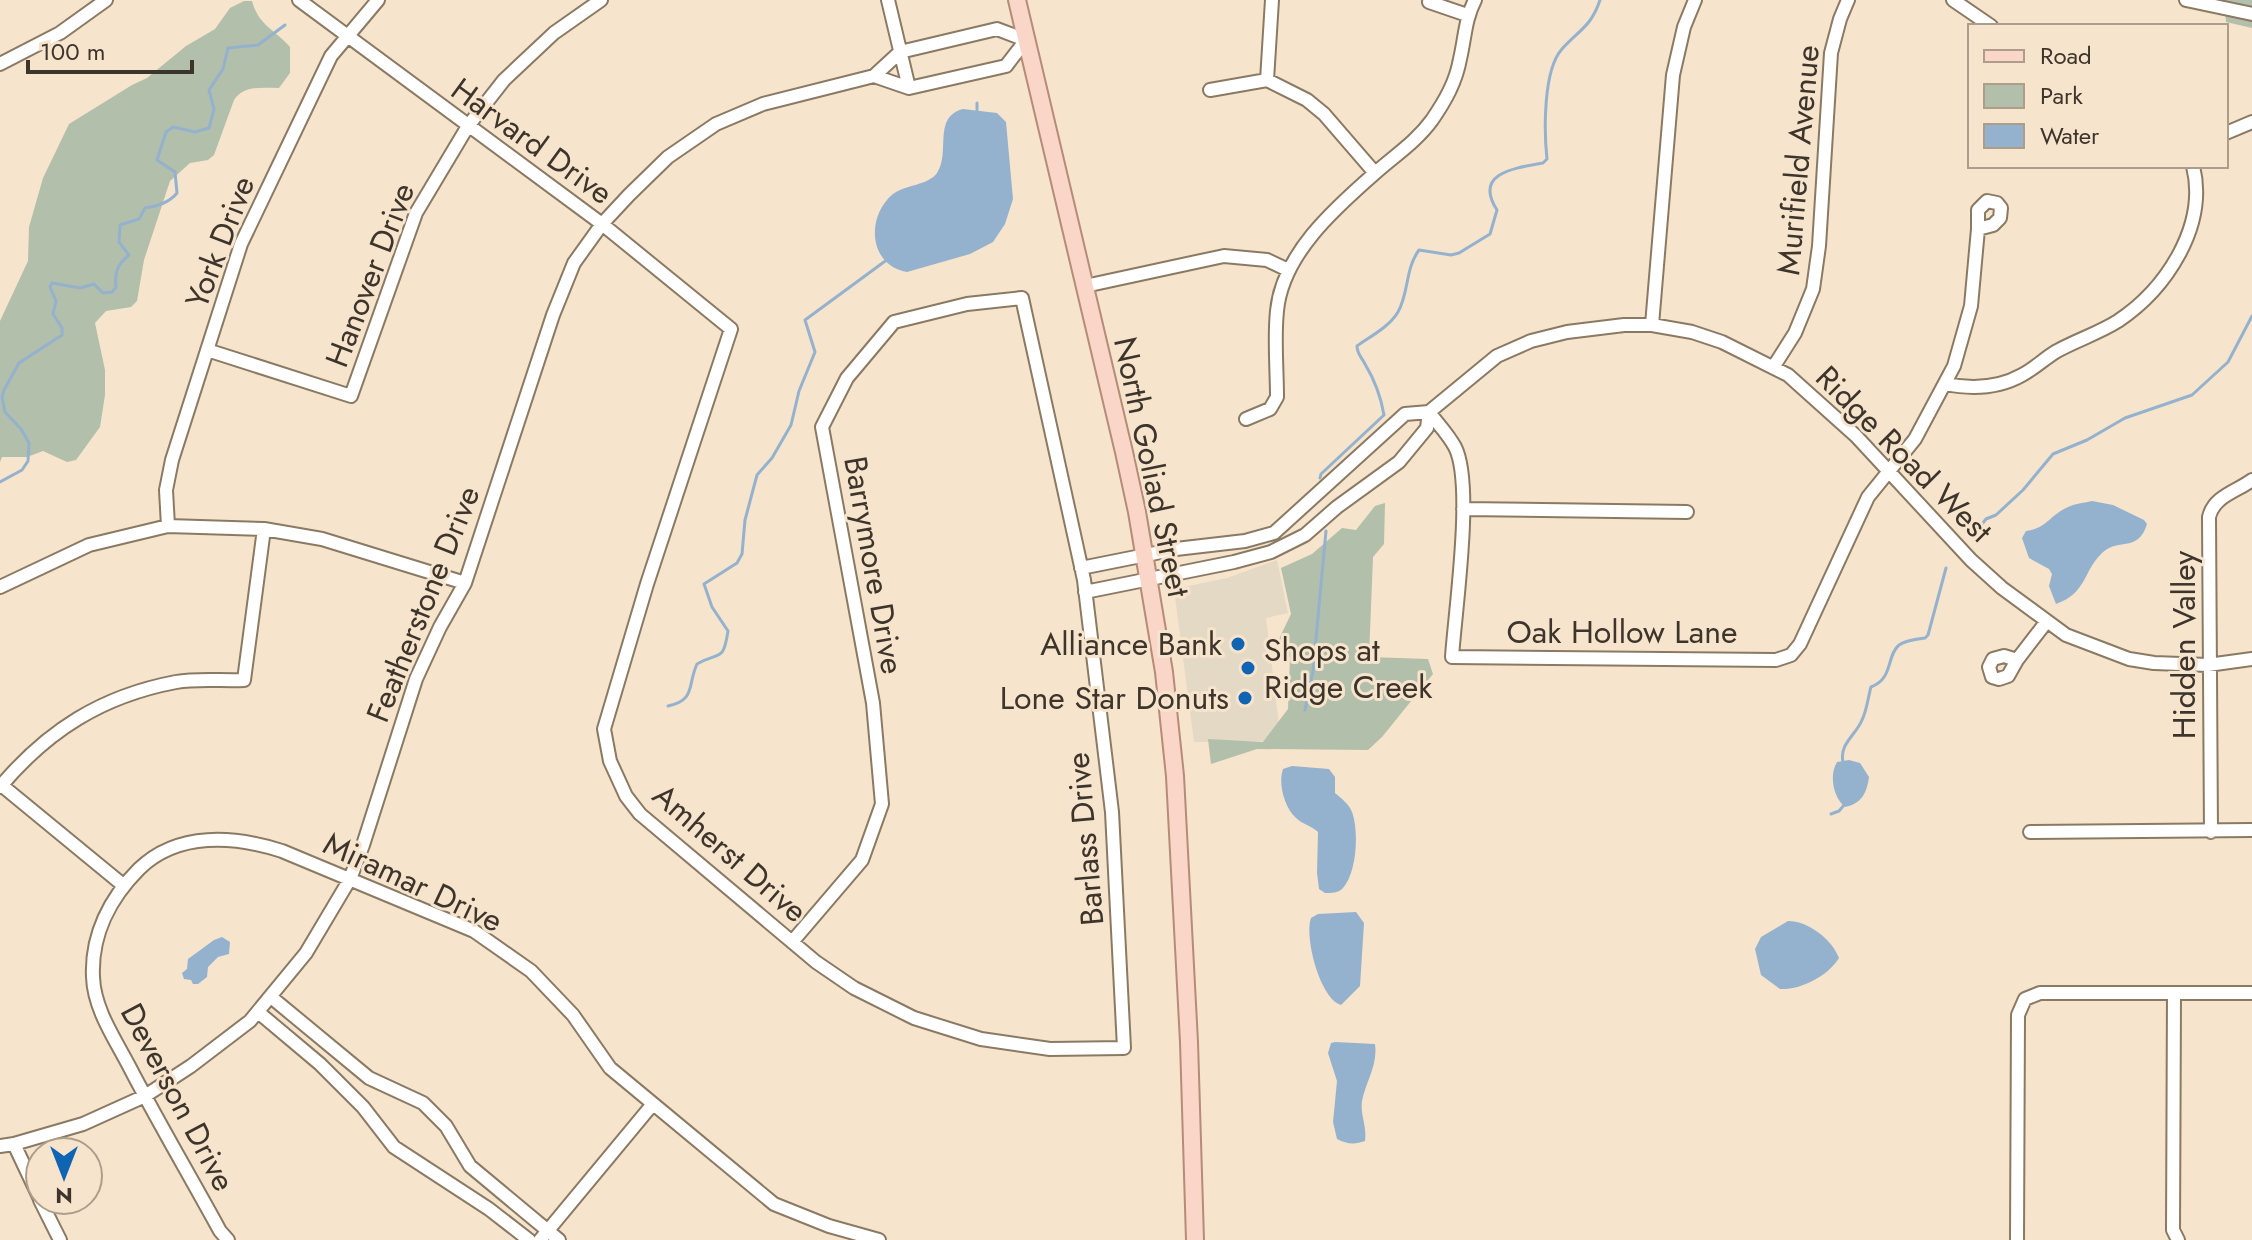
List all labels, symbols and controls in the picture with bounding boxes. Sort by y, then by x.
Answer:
scale bar [28,24,192,74]
legend [1968,24,2228,168]
text: 100 m [40,34,106,69]
text: Road [2040,38,2092,73]
street label: Murifield Avenue [1765,43,1831,277]
street label: Harvard Drive [442,67,622,215]
text: Park [2040,78,2083,113]
text: Water [2040,118,2100,153]
street label: York Drive [174,169,266,315]
street label: Hanover Drive [314,176,426,374]
street label: North Goliad Street [1102,333,1202,602]
street label: Ridge Road West [1805,355,2003,553]
street label: Barrymore Drive [832,452,916,678]
street label: Featherstone Drive [355,479,491,729]
street label: Hidden Valley [2161,550,2207,739]
street label: Oak Hollow Lane [1507,609,1737,655]
place label: Alliance Bank [1040,621,1223,667]
place label: Shops at Ridge Creek [1264,627,1433,710]
marker: Alliance Bank [1229,635,1247,653]
marker: Shops at Ridge Creek [1239,659,1257,677]
place label: Lone Star Donuts [1000,675,1229,721]
marker: Lone Star Donuts [1236,689,1254,707]
street label: Barlass Drive [1055,751,1115,927]
street label: Amherst Drive [643,773,817,933]
street label: Miramar Drive [316,820,510,944]
street label: Deverson Drive [109,995,247,1199]
north arrow [24,1136,104,1216]
text: N [55,1180,73,1212]

